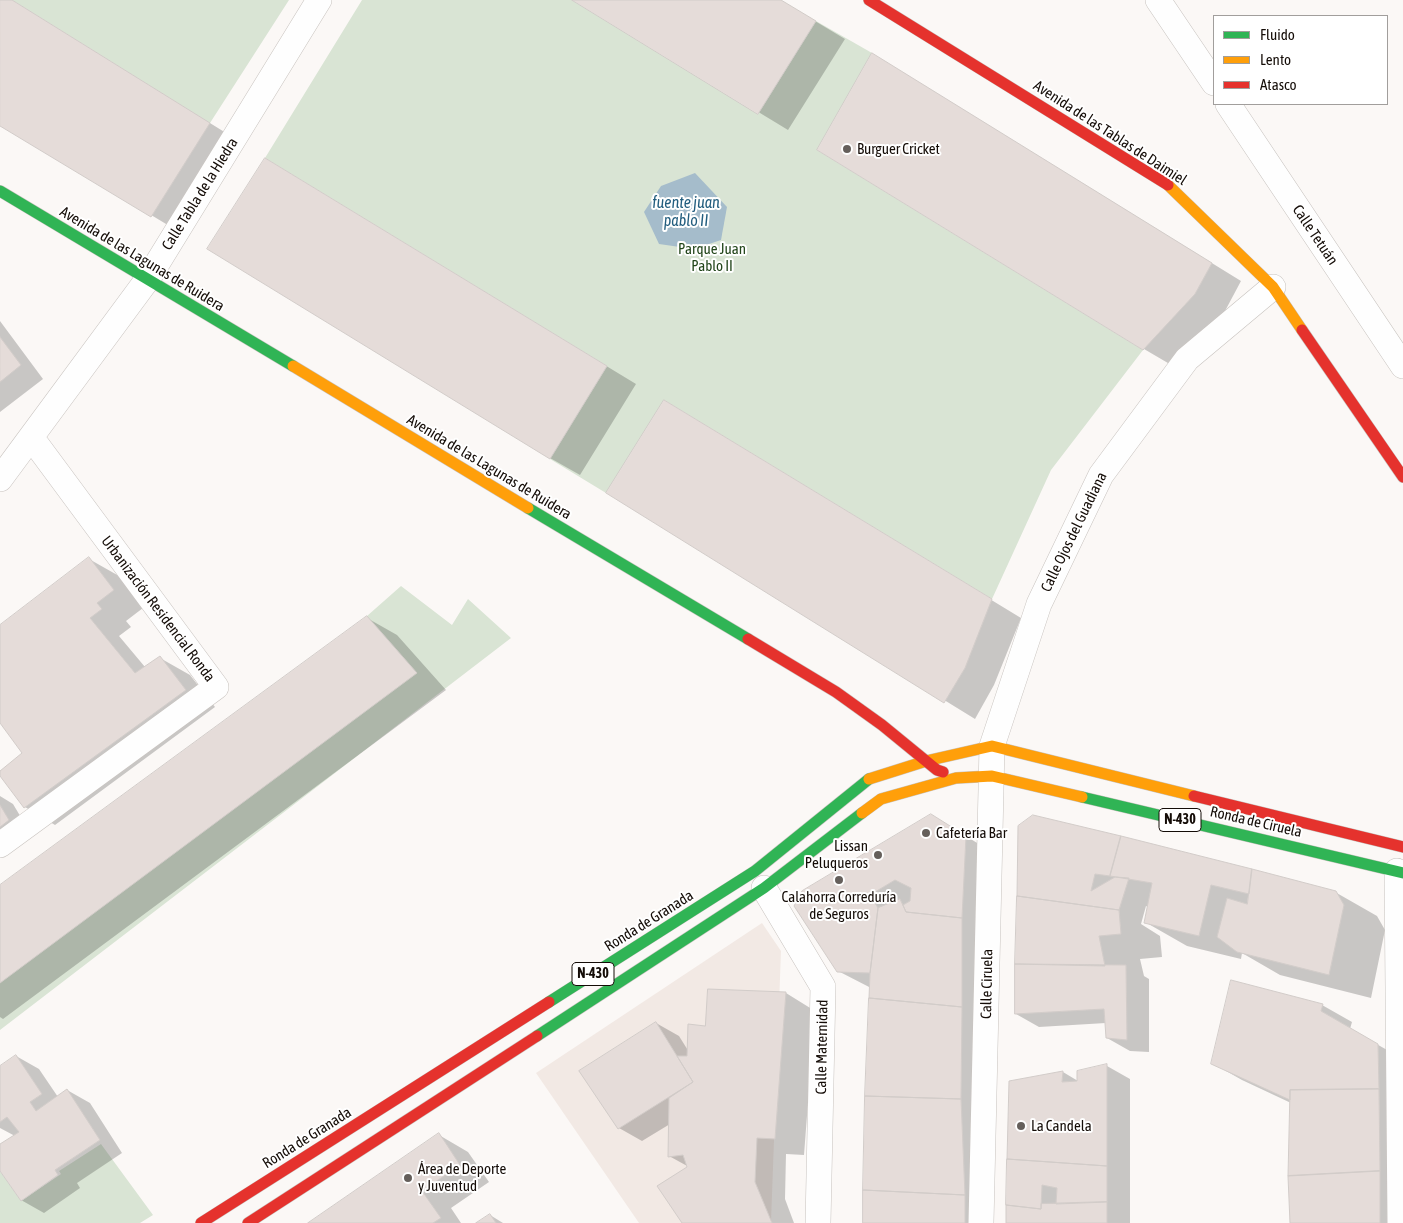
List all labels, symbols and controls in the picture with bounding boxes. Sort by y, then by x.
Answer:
legend [1213,15,1388,105]
text: Fluido [1260,26,1295,43]
text: Lento [1260,51,1291,68]
text: Atasco [1260,76,1297,93]
street label: Avenida de las Tablas de Daimiel [1030,77,1190,189]
street label: Calle Tabla de la Hiedra [158,134,242,254]
place label: Burguer Cricket [857,140,940,158]
marker: Burguer Cricket [841,143,853,155]
water label: fuente juan pablo II [652,193,720,231]
street label: Calle Tetuán [1288,201,1342,269]
street label: Avenida de las Lagunas de Ruidera [57,203,227,315]
park label: Parque Juan Pablo II [678,240,746,275]
street label: Avenida de las Lagunas de Ruidera [404,411,574,523]
street label: Calle Ojos del Guadiana [1037,469,1111,595]
street label: Urbanización Residencial Ronda [97,533,219,685]
street label: Ronda de Ciruela [1208,803,1304,841]
road number: N-430 [1159,808,1201,832]
place label: Cafetería Bar [936,824,1007,842]
marker: Cafetería Bar [920,827,932,839]
place label: Lissan Peluqueros [805,837,868,872]
marker: Lissan Peluqueros [872,849,884,861]
marker: Calahorra Correduría de Seguros [833,874,845,886]
street label: Ronda de Granada [601,887,697,955]
place label: Calahorra Correduría de Seguros [781,888,897,923]
street label: Calle Ciruela [977,949,997,1019]
road number: N-430 [572,962,614,986]
street label: Calle Maternidad [812,999,832,1095]
street label: Ronda de Granada [259,1104,355,1172]
place label: La Candela [1031,1117,1092,1135]
marker: La Candela [1015,1120,1027,1132]
place label: Área de Deporte y Juventud [418,1160,506,1195]
marker: Área de Deporte y Juventud [402,1172,414,1184]

